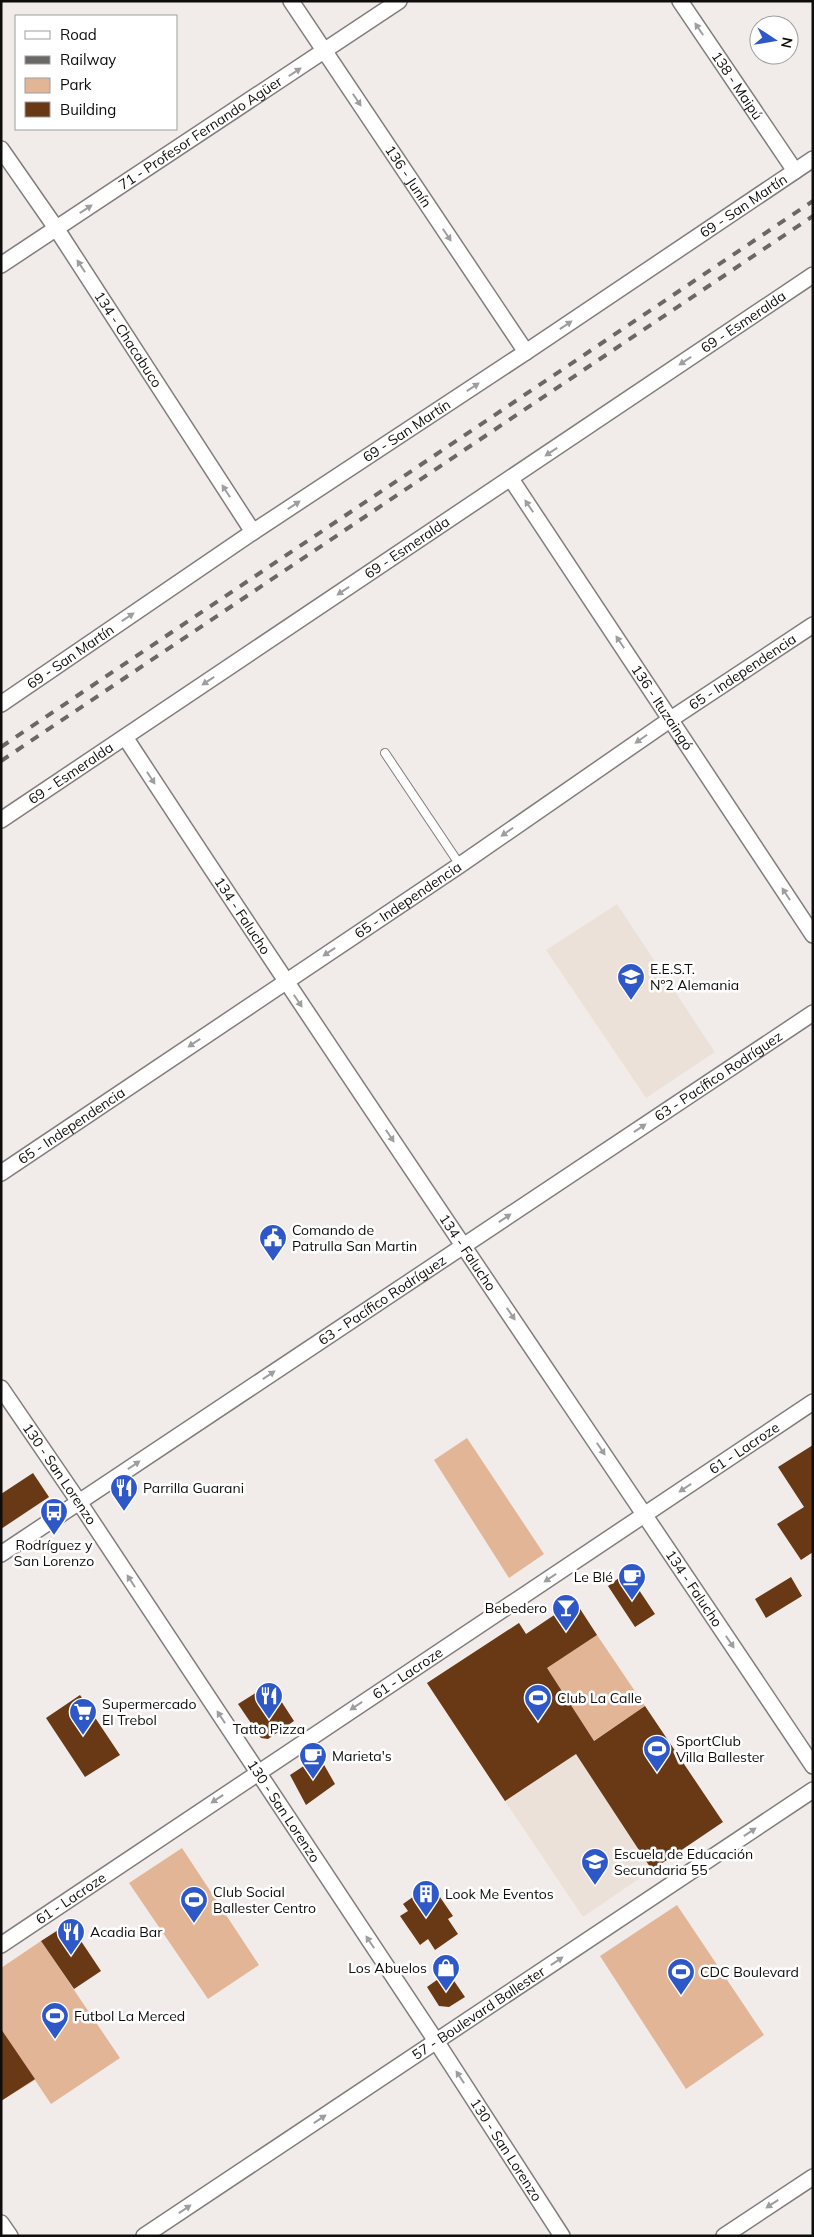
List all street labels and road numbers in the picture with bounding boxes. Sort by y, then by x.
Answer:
street label: 138 - Maipú [708,48,767,123]
street label: 71 - Profesor Fernando Agüer [115,72,286,194]
street label: 136 - Junín [381,142,436,211]
street label: 69 - San Martín [696,170,790,242]
street label: 69 - Esmeralda [697,287,789,357]
street label: 134 - Chacabuco [90,288,166,391]
street label: 69 - San Martín [359,395,454,466]
street label: 69 - Esmeralda [361,513,453,582]
street label: 69 - San Martín [23,621,117,693]
street label: 65 - Independencia [685,630,800,714]
street label: 136 - Ituzaingó [628,661,697,754]
street label: 69 - Esmeralda [25,738,117,808]
street label: 65 - Independencia [351,858,465,942]
street label: 134 - Falucho [210,874,275,958]
street label: 63 - Pacífico Rodríguez [651,1027,786,1125]
street label: 65 - Independencia [15,1083,129,1168]
street label: 134 - Falucho [435,1210,500,1294]
street label: 63 - Pacífico Rodríguez [315,1251,450,1349]
street label: 61 - Lacroze [706,1418,783,1478]
street label: 130 - San Lorenzo [19,1420,101,1528]
street label: 134 - Falucho [662,1546,726,1630]
street label: 61 - Lacroze [369,1643,446,1703]
street label: 130 - San Lorenzo [243,1757,324,1866]
street label: 61 - Lacroze [32,1868,109,1928]
street label: 57 - Boulevard Ballester [409,1962,549,2064]
street label: 130 - San Lorenzo [466,2095,546,2205]

